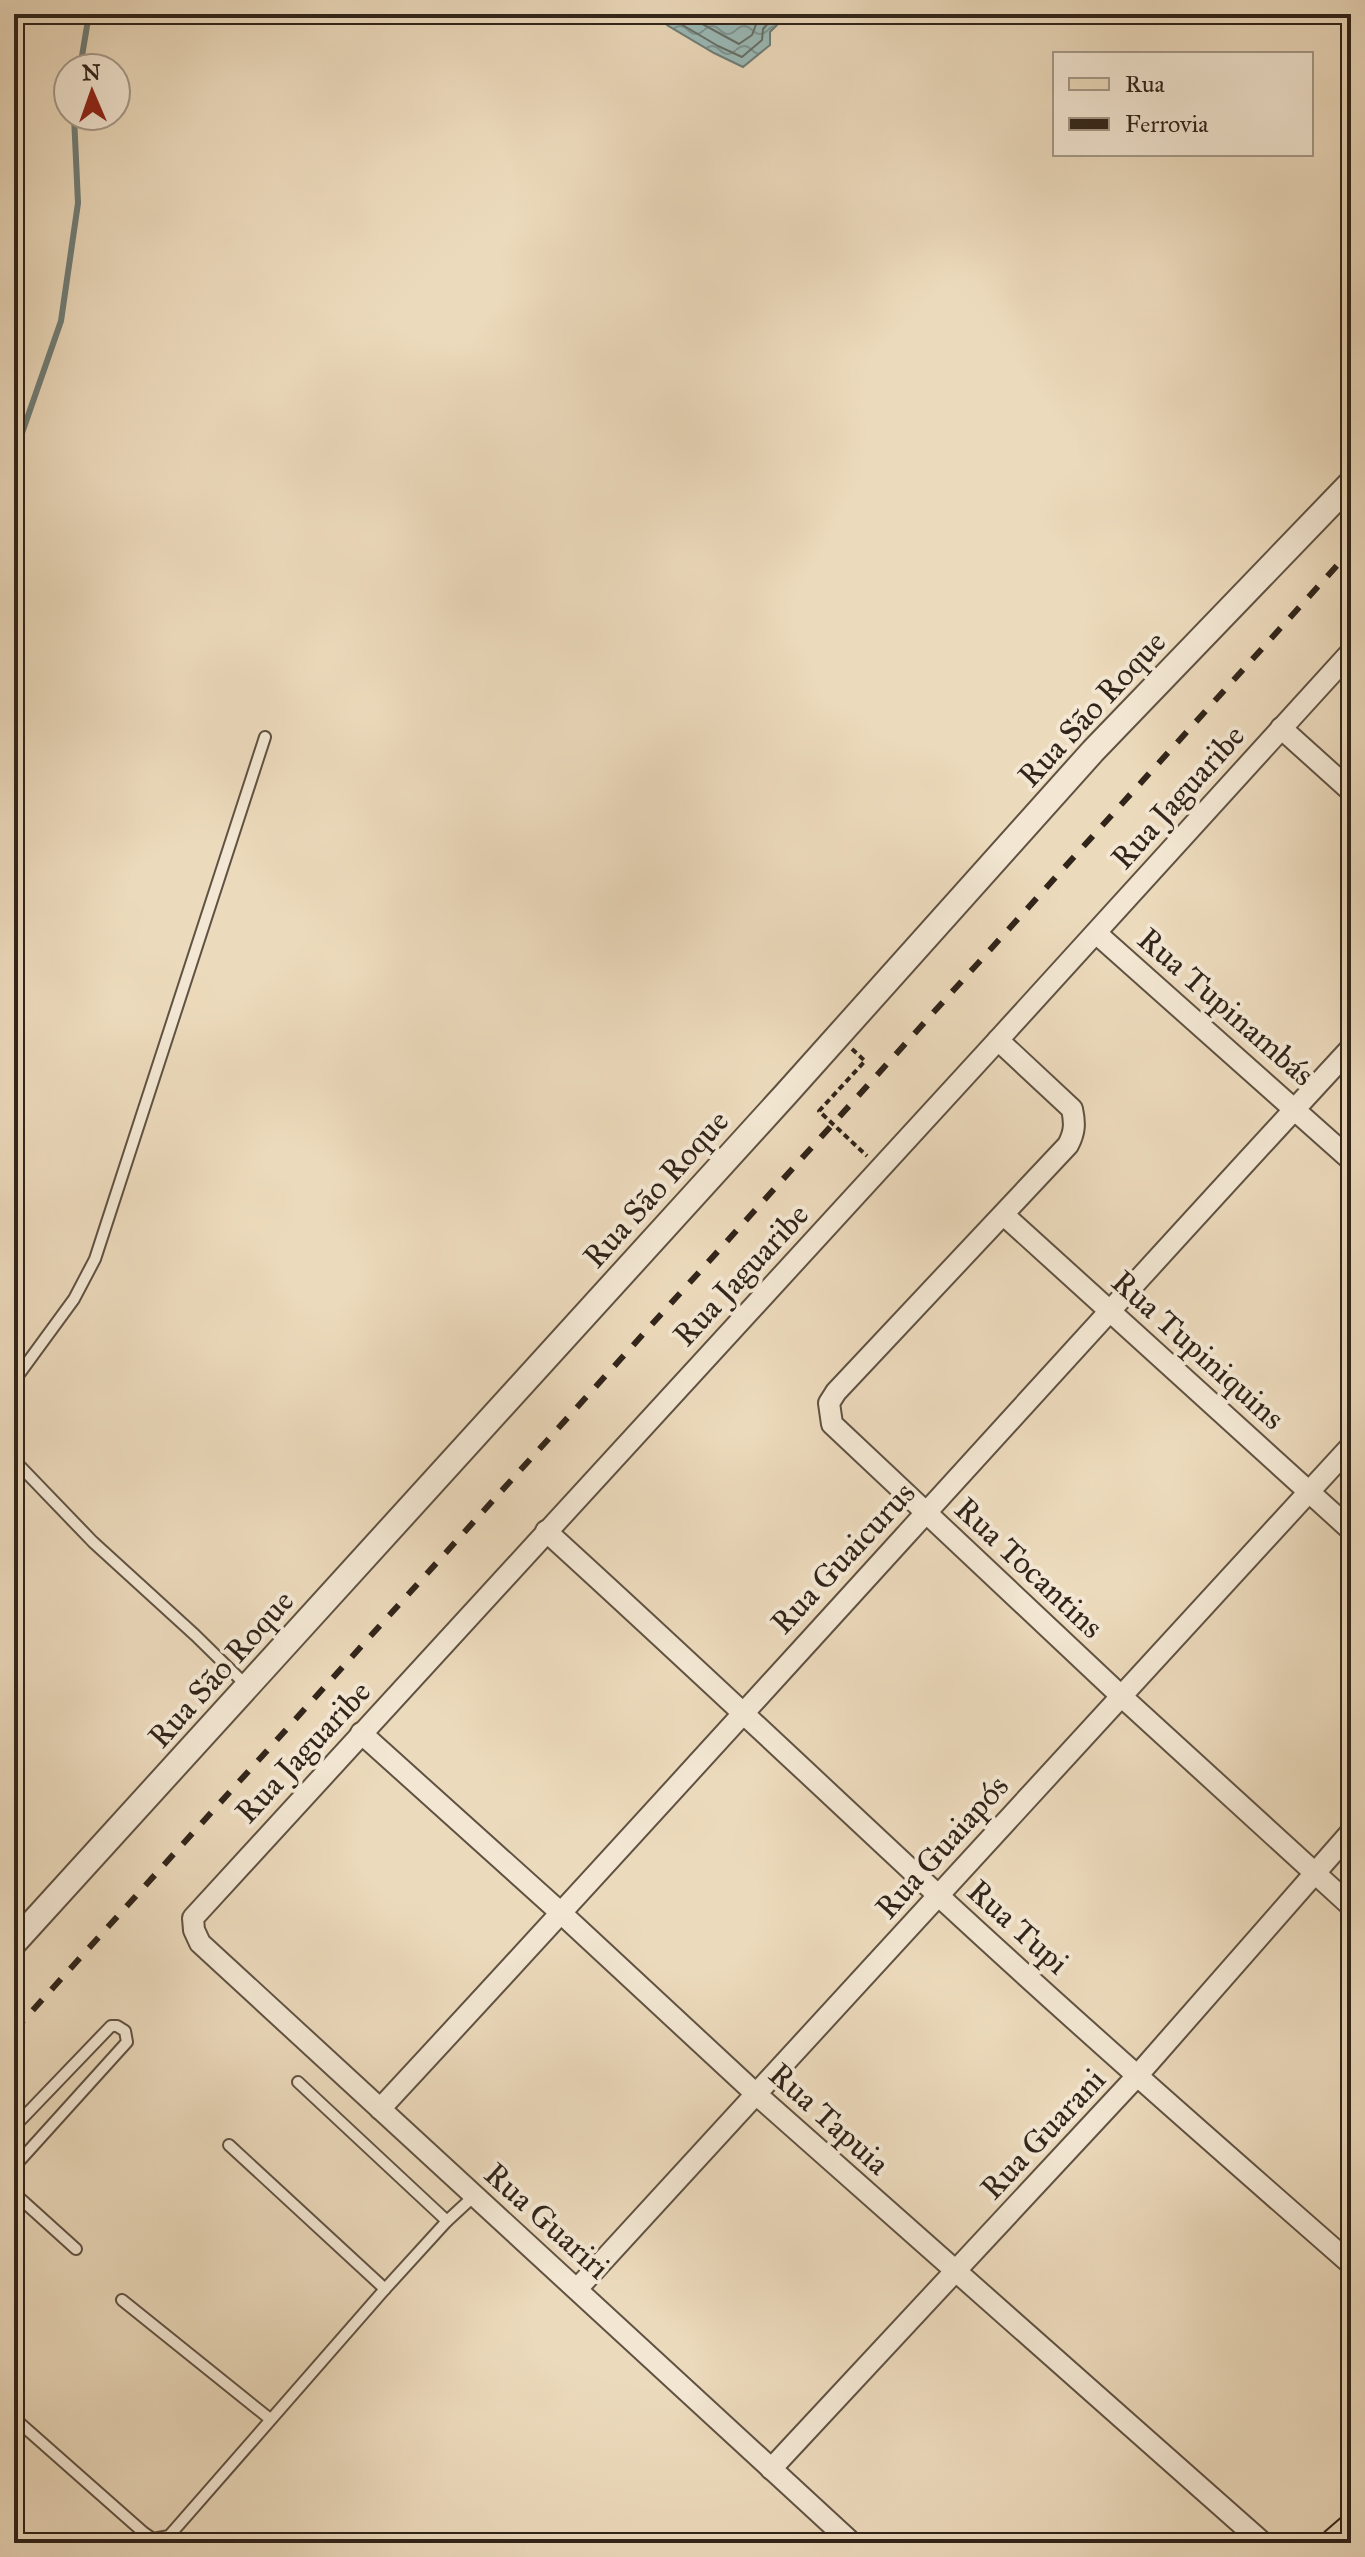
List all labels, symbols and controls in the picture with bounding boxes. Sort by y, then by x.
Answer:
north arrow [52,52,132,132]
legend [1053,52,1313,156]
text: N [82,59,101,86]
text: Rua [1125,69,1165,99]
text: Ferrovia [1125,109,1209,139]
street label: Rua São Roque [1010,623,1174,795]
street label: Rua Jaguaribe [1103,717,1253,877]
street label: Rua Tupinambás [1130,920,1322,1094]
street label: Rua São Roque [575,1102,737,1276]
street label: Rua Jaguaribe [665,1196,817,1354]
street label: Rua Tupiniquins [1104,1262,1292,1438]
street label: Rua Guaicurus [763,1474,923,1642]
street label: Rua Tocantins [947,1489,1111,1647]
street label: Rua São Roque [140,1582,302,1756]
street label: Rua Jaguaribe [227,1673,379,1831]
street label: Rua Guaiapós [867,1767,1017,1927]
street label: Rua Tupi [959,1871,1077,1983]
street label: Rua Tapuia [761,2055,898,2184]
street label: Rua Guarani [972,2060,1114,2208]
street label: Rua Guariri [476,2155,618,2288]

